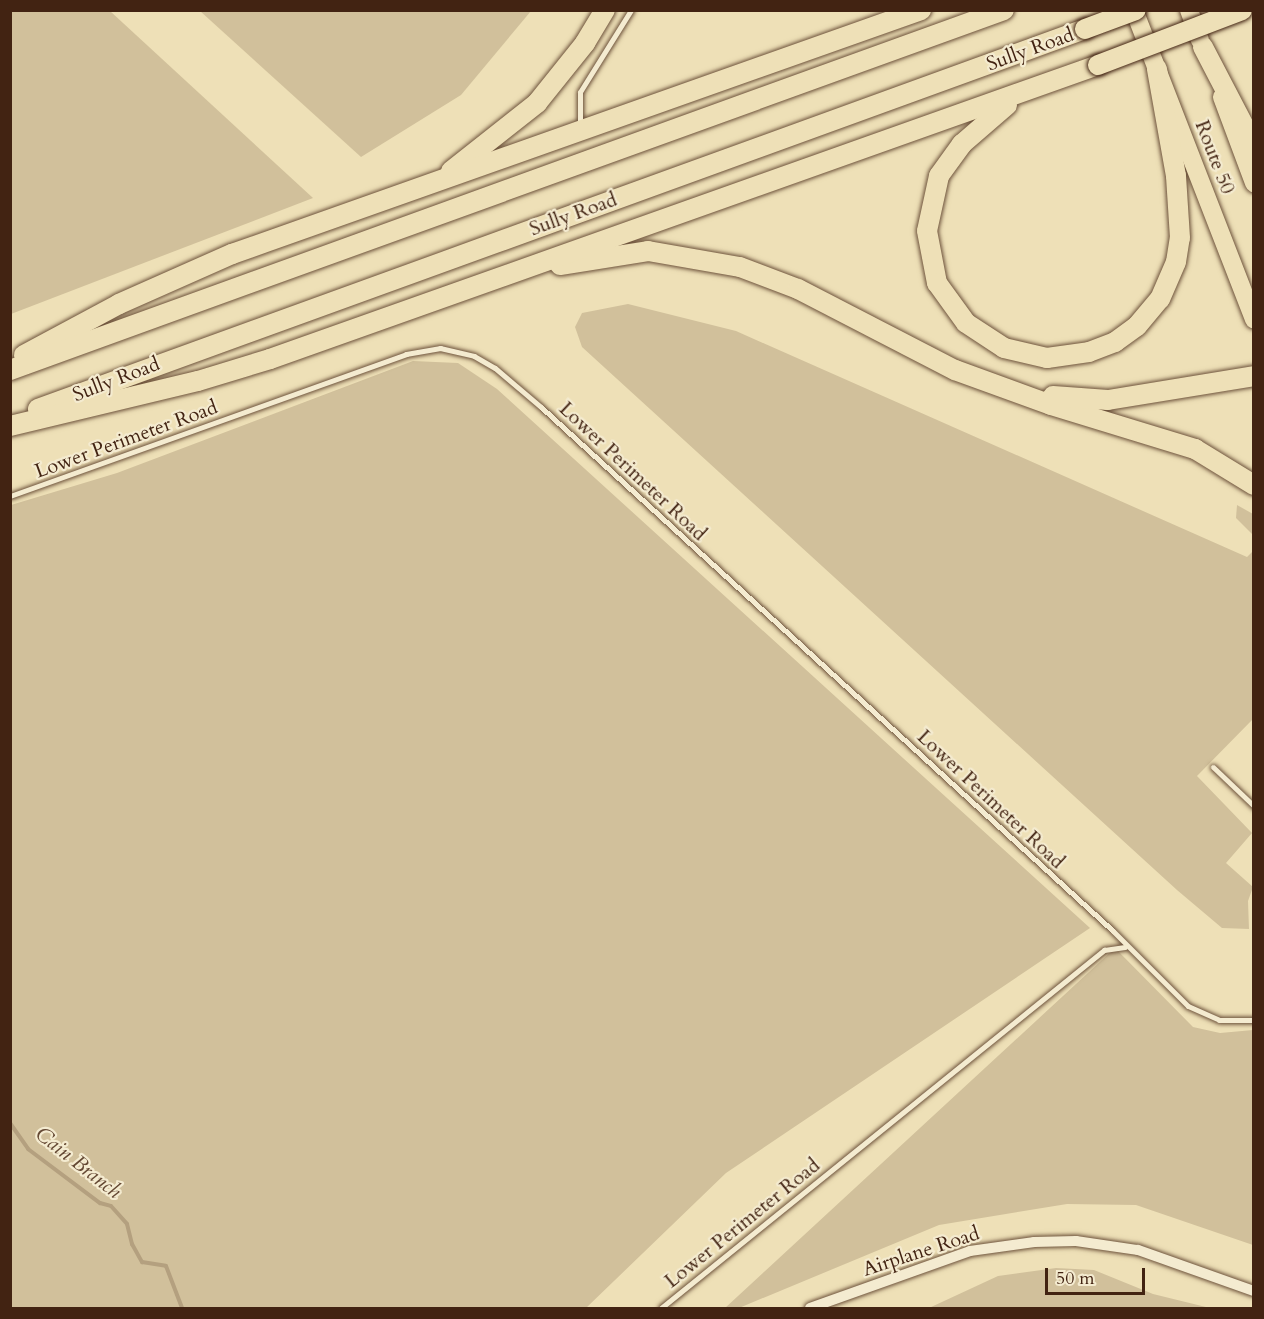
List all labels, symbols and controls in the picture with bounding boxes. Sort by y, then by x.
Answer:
street label: Sully Road [983,22,1077,76]
street label: Route 50 [1190,117,1240,197]
street label: Sully Road [526,187,620,241]
street label: Sully Road [69,351,163,407]
street label: Lower Perimeter Road [31,395,221,483]
street label: Lower Perimeter Road [554,397,712,545]
street label: Lower Perimeter Road [912,725,1070,873]
water label: Cain Branch [30,1122,126,1204]
street label: Lower Perimeter Road [660,1153,824,1293]
street label: Airplane Road [860,1221,982,1281]
scale bar [1048,1256,1148,1294]
text: 50 m [1056,1266,1095,1291]

